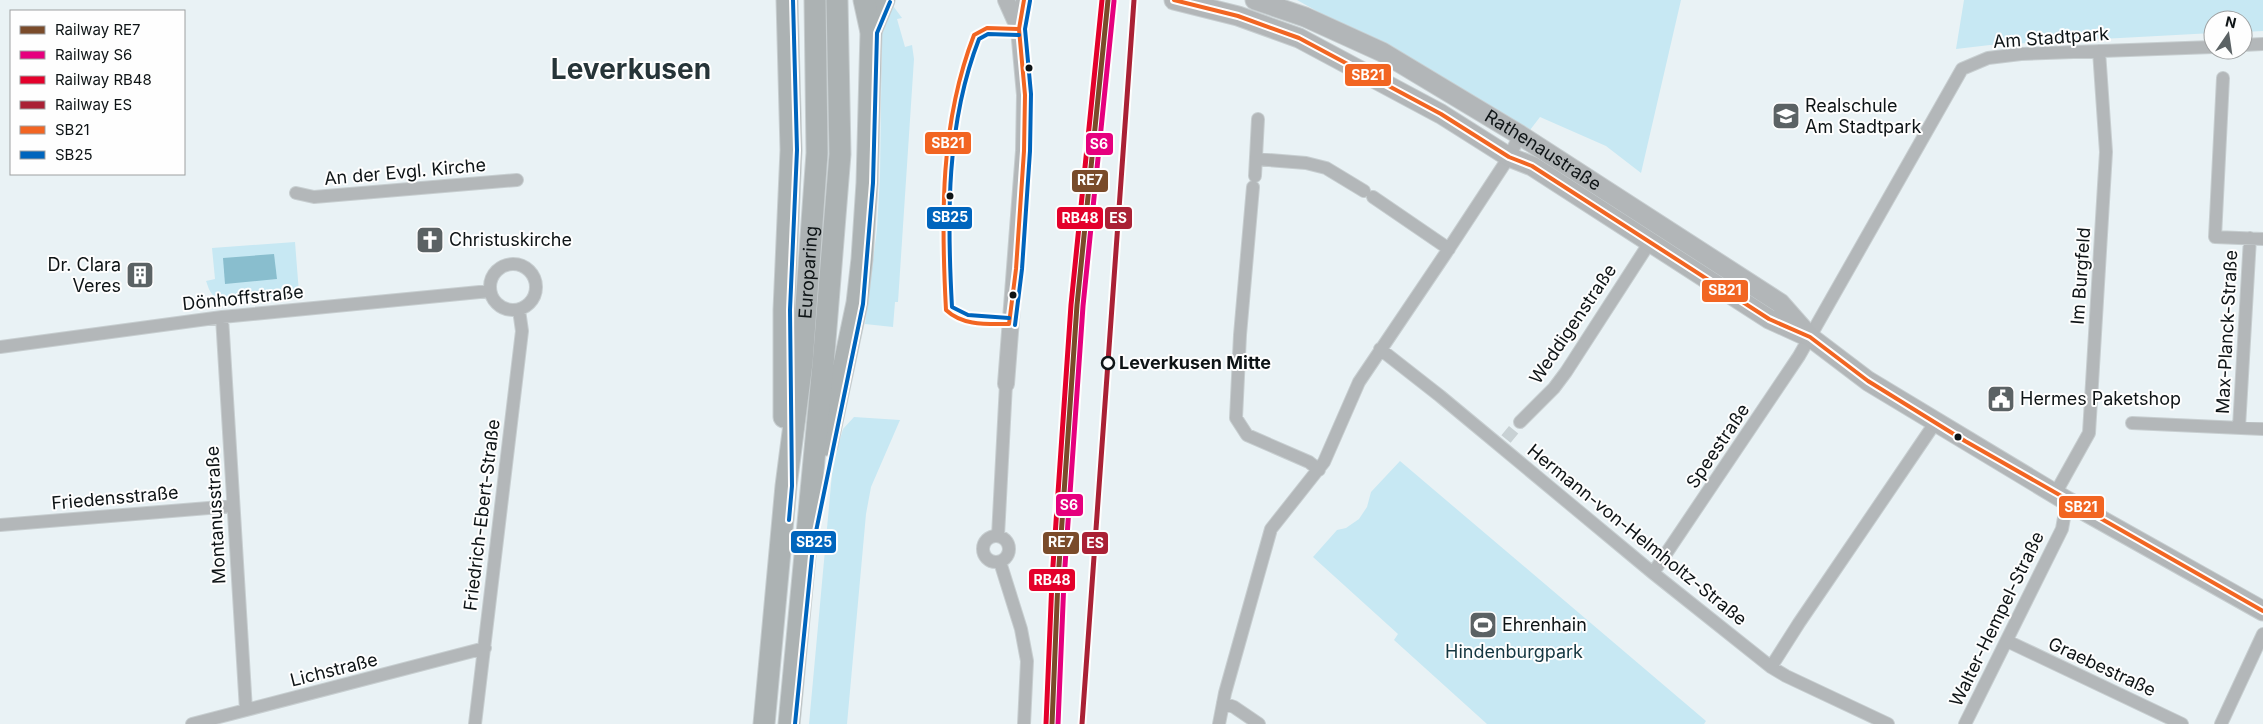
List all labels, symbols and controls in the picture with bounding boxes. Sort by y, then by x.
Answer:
legend [10,10,185,175]
north arrow [2203,10,2253,60]
text: N [2224,12,2238,31]
text: Railway RE7 [55,20,141,39]
street label: Am Stadtpark [1992,23,2110,52]
text: Railway S6 [55,45,132,64]
district label: Leverkusen [551,52,711,86]
unlabelled marker [1024,63,1034,73]
line badge: SB21 [1344,63,1392,87]
text: SB21 [1351,66,1385,83]
text: Railway RB48 [55,70,152,89]
text: Railway ES [55,95,132,114]
place label: Realschule Am Stadtpark [1805,95,1921,137]
school or university icon: Realschule Am Stadtpark [1771,101,1801,131]
street label: Rathenaustraße [1481,105,1605,195]
text: SB21 [55,120,90,139]
line badge: SB21 [924,131,972,155]
line badge: S6 [1085,132,1114,156]
text: SB21 [931,134,965,151]
text: S6 [1090,135,1108,152]
text: SB25 [55,145,93,164]
street label: An der Evgl. Kirche [323,154,487,189]
line badge: RE7 [1071,169,1109,193]
text: RE7 [1077,171,1103,188]
unlabelled marker [945,191,955,201]
line badge: SB25 [926,206,973,230]
line badge: RB48 [1056,206,1104,230]
line badge: ES [1104,206,1133,230]
text: SB25 [932,208,968,225]
text: RB48 [1061,209,1099,226]
text: ES [1109,209,1127,226]
church icon: Christuskirche [415,225,445,255]
street label: Europaring [794,225,822,319]
street label: Im Burgfeld [2067,227,2094,325]
place label: Christuskirche [449,229,572,250]
street label: Max-Planck-Straße [2212,249,2241,415]
place label: Dr. Clara Veres [48,254,121,296]
building icon: Dr. Clara Veres [125,260,155,290]
street label: Weddigenstraße [1525,260,1620,388]
line badge: SB21 [1701,279,1749,303]
street label: Dönhoffstraße [181,281,305,314]
text: SB21 [1708,281,1742,298]
unlabelled marker [1008,290,1018,300]
place label: Leverkusen Mitte [1119,352,1271,373]
marker: Leverkusen Mitte [1101,356,1115,370]
public building icon: Hermes Paketshop [1986,384,2016,414]
place label: Hermes Paketshop [2020,388,2181,409]
street label: Speestraße [1682,399,1754,492]
street label: Friedrich-Ebert-Straße [459,418,504,612]
unlabelled marker [1953,432,1963,442]
street label: Hermann-von-Helmholtz-Straße [1523,440,1751,630]
street label: Montanusstraße [201,445,230,585]
street label: Friedensstraße [51,481,179,514]
line badge: S6 [1055,493,1084,517]
line badge: SB21 [2058,495,2105,519]
text: S6 [1060,496,1078,513]
text: SB21 [2064,498,2098,515]
street label: Walter-Hempel-Straße [1945,528,2048,710]
line badge: SB25 [790,530,837,554]
line badge: RE7 [1042,531,1080,555]
line badge: ES [1081,531,1109,555]
text: SB25 [796,533,832,550]
text: RE7 [1048,533,1074,550]
text: ES [1086,534,1104,551]
line badge: RB48 [1028,568,1076,592]
text: RB48 [1033,571,1071,588]
sports icon: Ehrenhain [1468,610,1498,640]
place label: Ehrenhain [1502,614,1587,635]
street label: Graebestraße [2045,632,2159,701]
park label: Hindenburgpark [1445,641,1583,662]
street label: Lichstraße [288,649,380,691]

